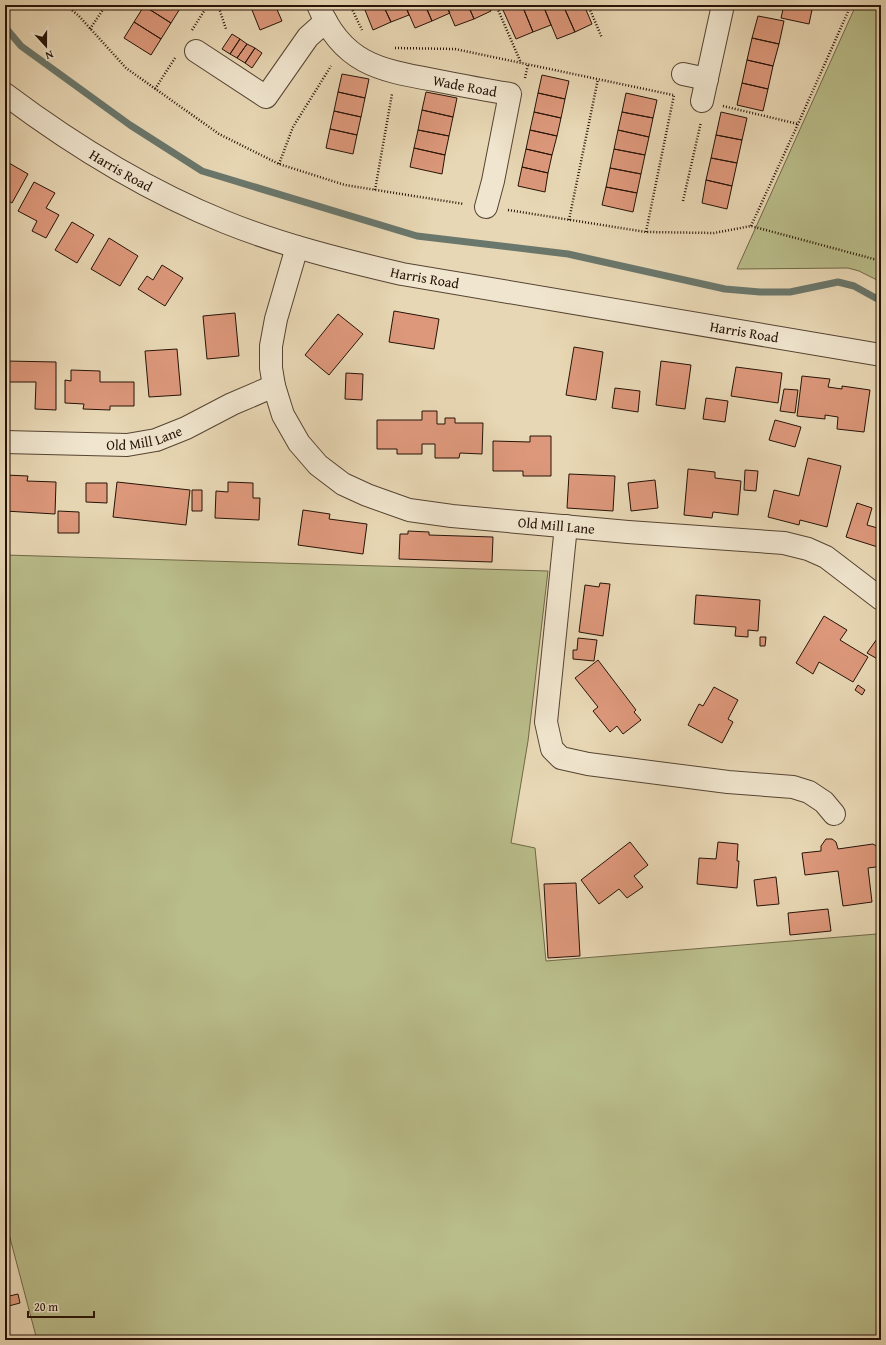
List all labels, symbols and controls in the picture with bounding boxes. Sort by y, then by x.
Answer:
north arrow [26,26,66,66]
text: N [43,47,56,64]
street label: Wade Road [431,70,499,102]
street label: Harris Road [86,145,156,197]
street label: Harris Road [388,262,461,294]
street label: Harris Road [708,316,781,348]
street label: Old Mill Lane [106,420,185,455]
street label: Old Mill Lane [517,512,596,539]
scale bar [28,1293,94,1319]
text: 20 m [34,1298,58,1315]

